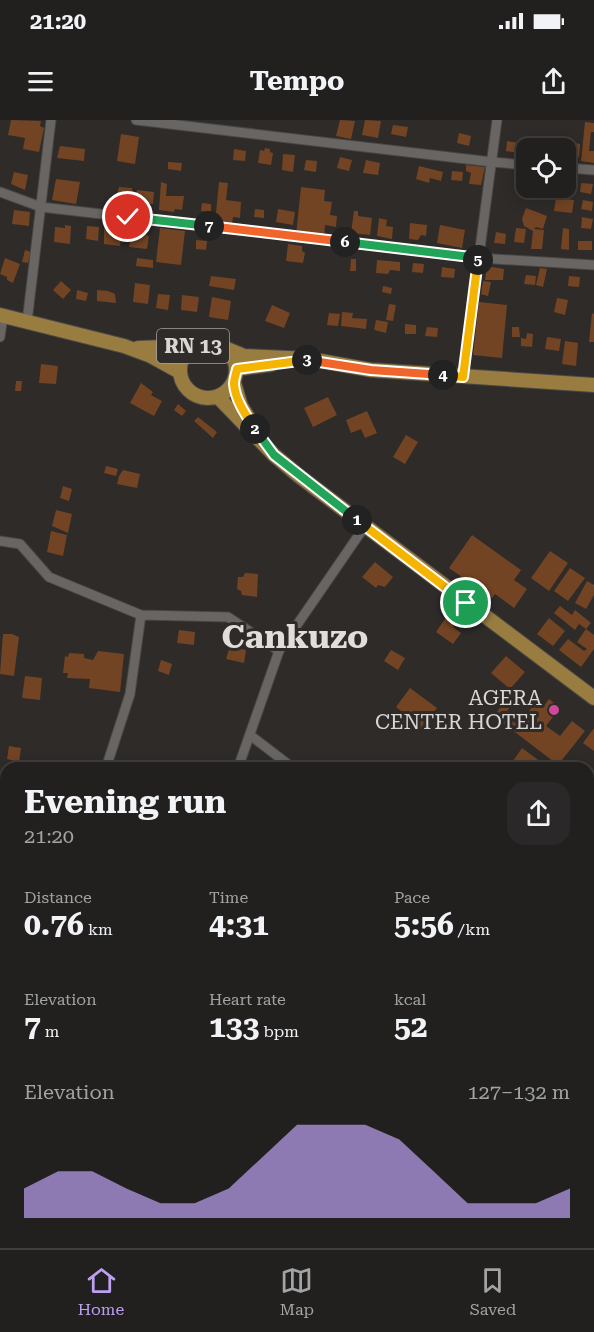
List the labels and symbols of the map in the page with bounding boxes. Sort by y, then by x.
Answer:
pin [102,191,153,242]
pin: 7 [194,211,224,241]
pin: 6 [330,227,360,257]
pin: 5 [463,245,493,275]
road number: RN 13 [157,329,229,363]
pin: 3 [292,345,322,375]
pin: 4 [428,360,458,390]
pin: 2 [240,414,270,444]
pin: 1 [342,505,372,535]
pin [440,577,491,628]
district label: Cankuzo [222,617,368,656]
place label: AGERA CENTER HOTEL [375,686,542,734]
marker: AGERA CENTER HOTEL [547,703,561,717]

